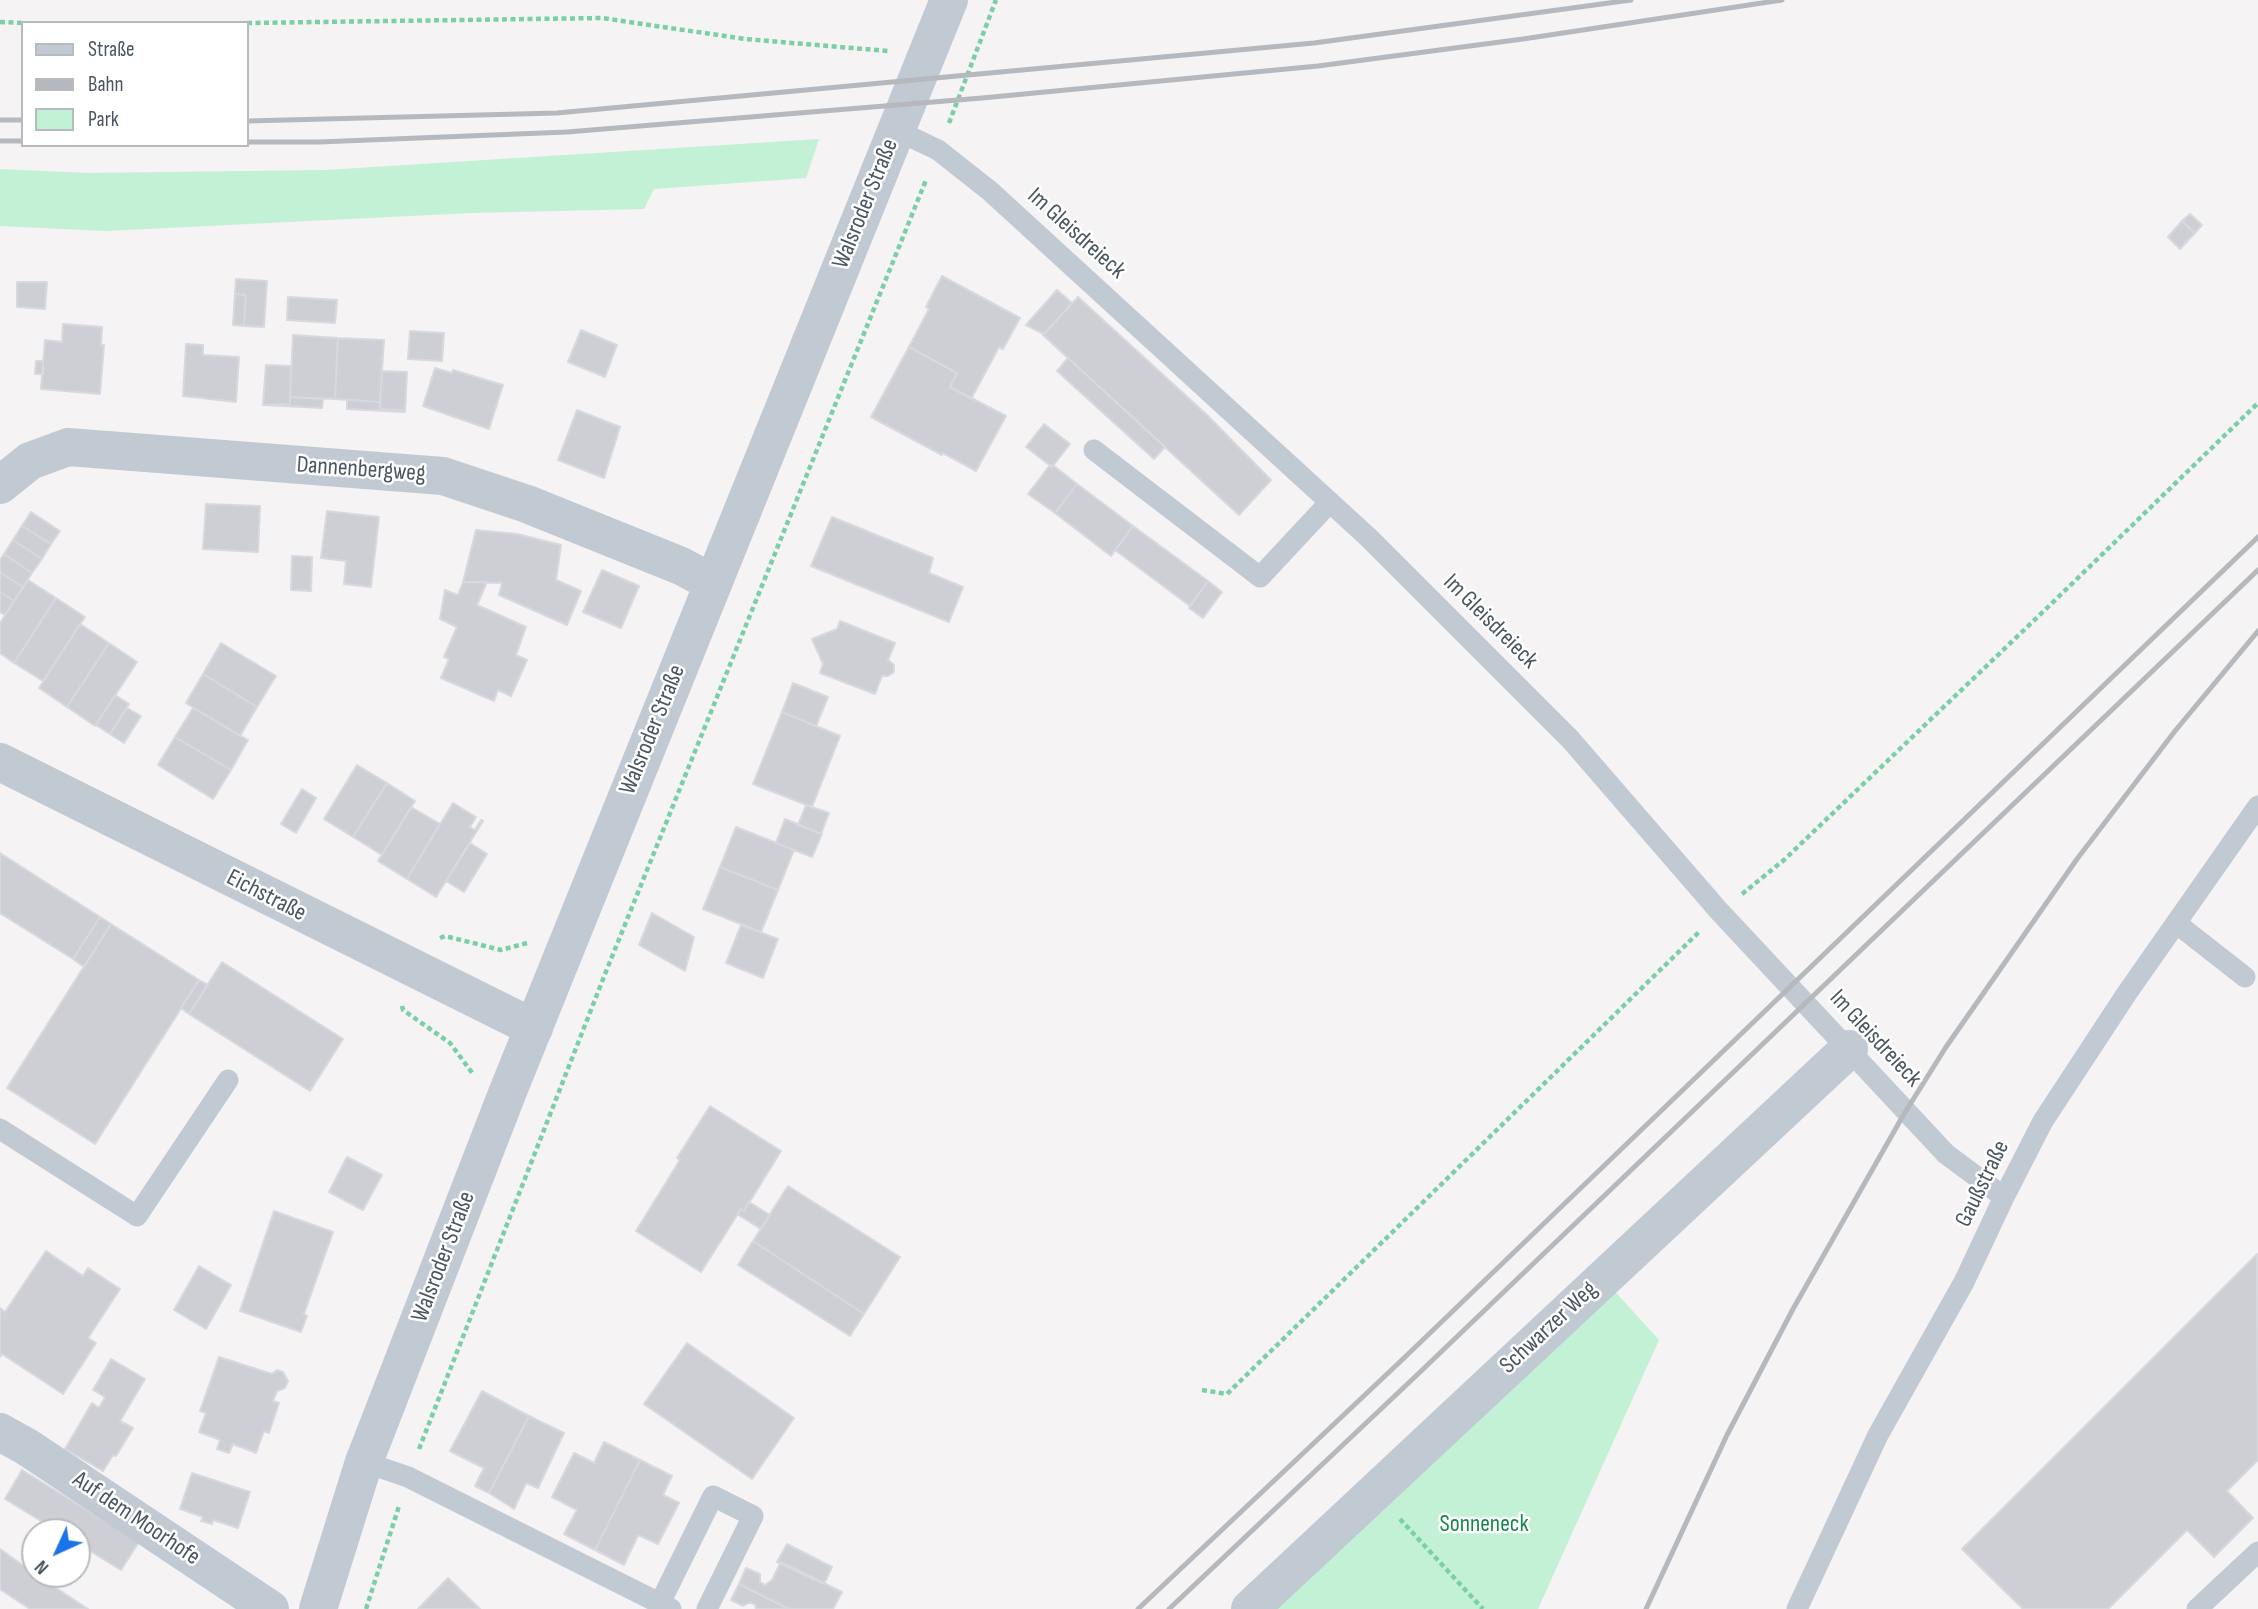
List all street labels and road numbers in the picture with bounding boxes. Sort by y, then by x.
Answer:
street label: Walsroder Straße [827,135,905,273]
street label: Im Gleisdreieck [1021,182,1131,286]
street label: Dannenbergweg [296,451,426,489]
street label: Im Gleisdreieck [1437,569,1543,675]
street label: Walsroder Straße [614,661,692,799]
street label: Eichstraße [221,864,311,928]
street label: Im Gleisdreieck [1823,984,1927,1094]
street label: Gaußstraße [1950,1136,2016,1232]
street label: Walsroder Straße [406,1188,482,1326]
street label: Schwarzer Weg [1494,1276,1604,1380]
street label: Auf dem Moorhofe [67,1466,205,1572]

